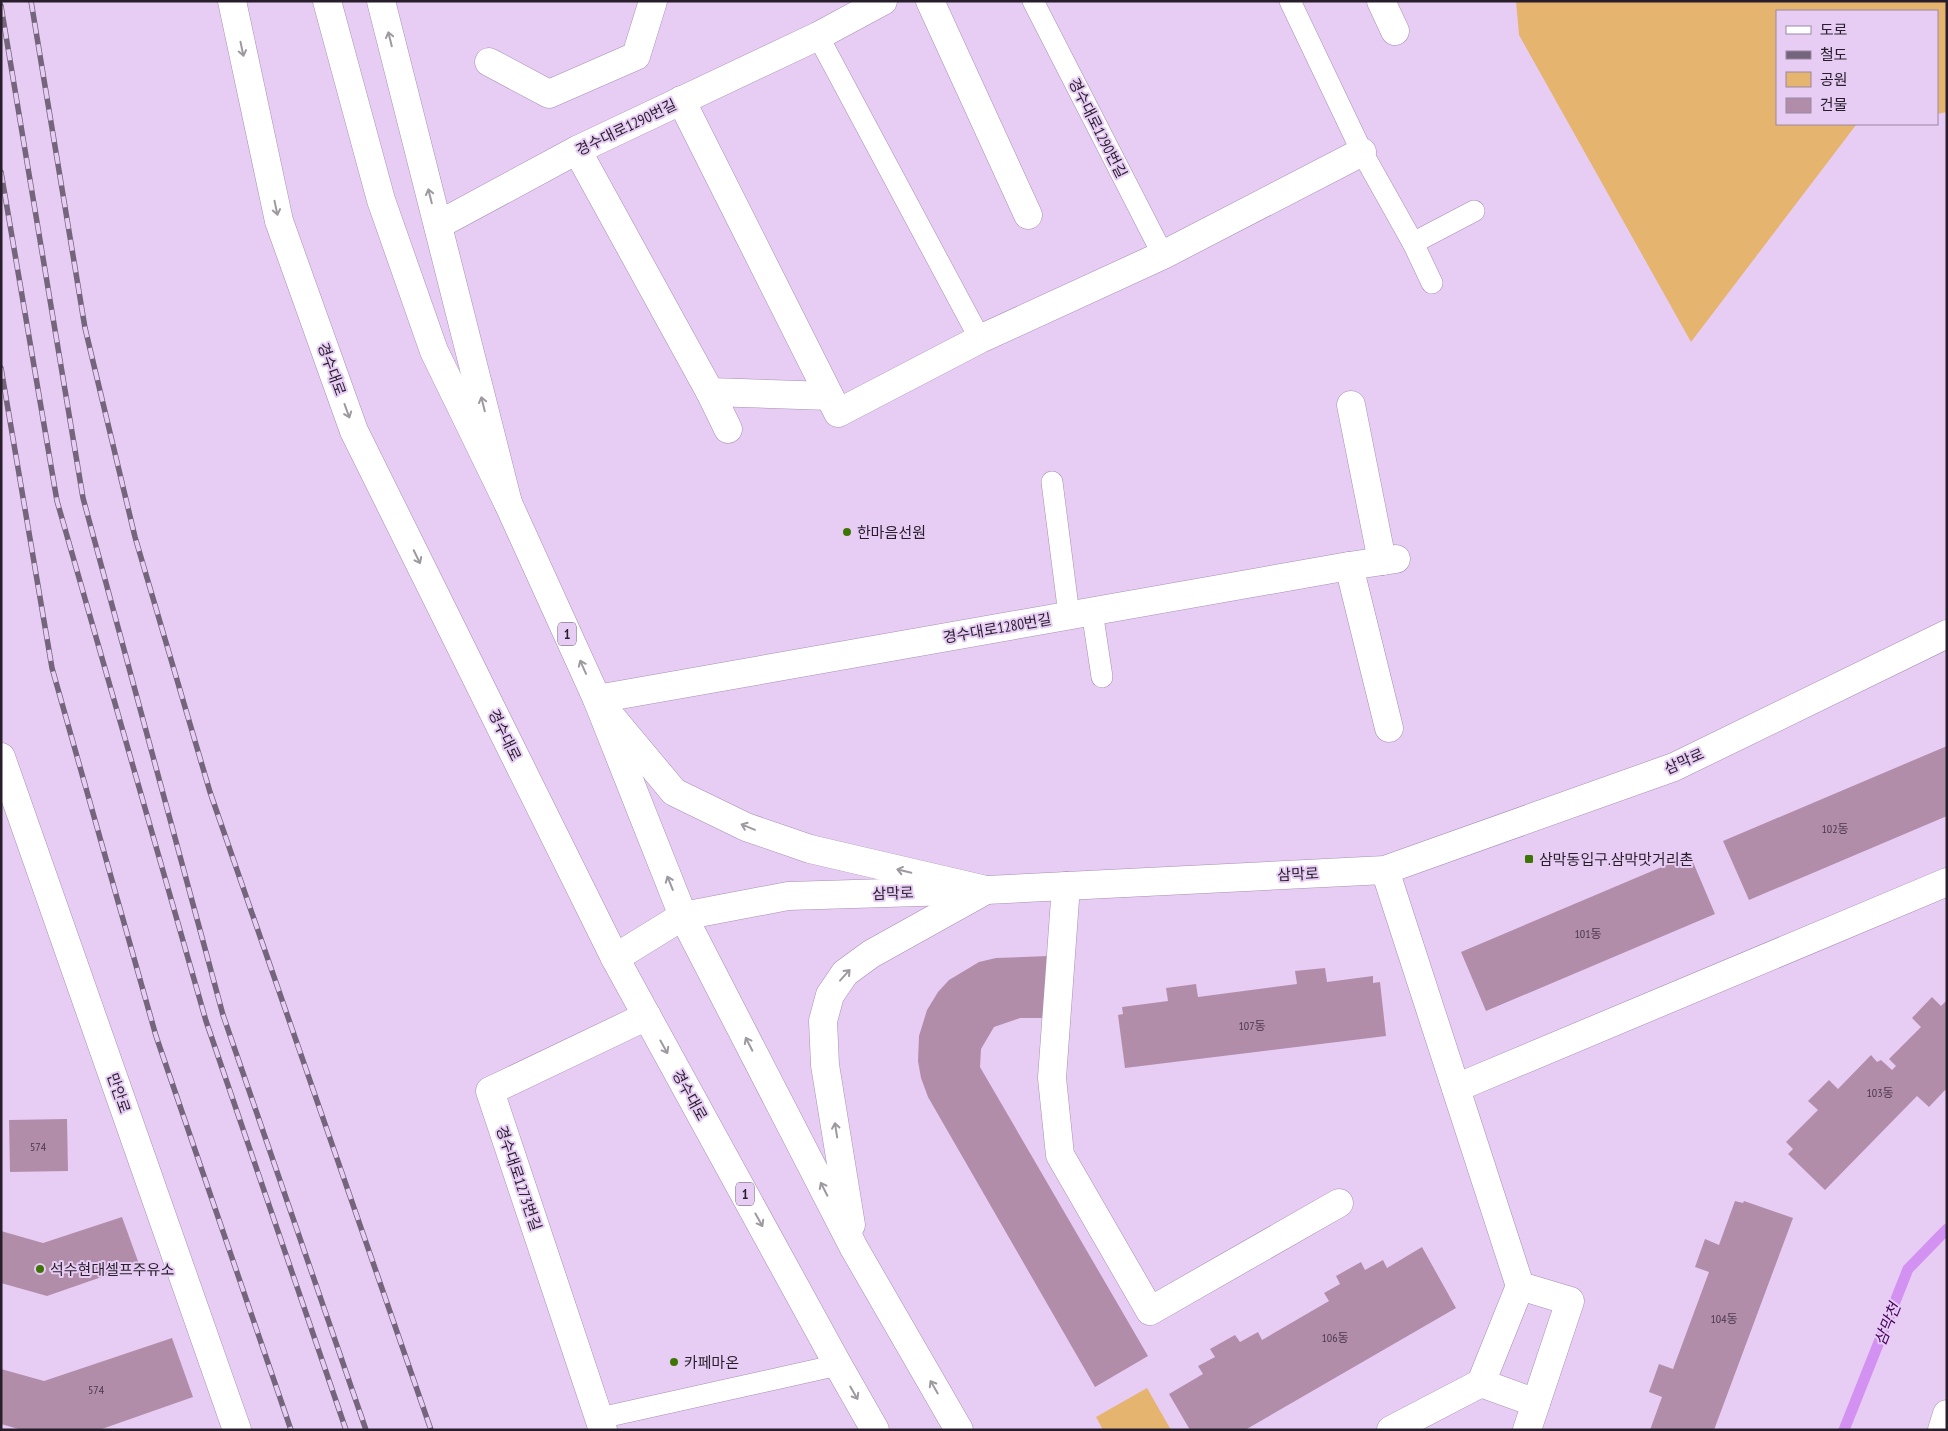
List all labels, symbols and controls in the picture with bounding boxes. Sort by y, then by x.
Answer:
legend [1776,10,1938,125]
text: 도로 [1820,20,1848,39]
one-way arrow [385,31,394,47]
one-way arrow [238,40,247,56]
text: 철도 [1820,45,1848,64]
text: 공원 [1820,70,1848,89]
street label: 경수대로1290번길 [1065,75,1131,181]
street label: 경수대로1290번길 [572,94,680,160]
text: 건물 [1820,95,1848,114]
one-way arrow [425,189,434,205]
one-way arrow [272,199,281,215]
street label: 경수대로 [314,340,350,398]
one-way arrow [478,397,487,413]
one-way arrow [343,402,352,418]
place label: 한마음선원 [857,523,926,542]
marker: 한마음선원 [841,526,853,538]
one-way arrow [413,549,422,564]
street label: 경수대로1280번길 [941,609,1053,647]
road number: 1 [558,622,576,646]
one-way arrow [577,660,587,675]
street label: 경수대로 [484,706,526,764]
street label: 삼막로 [1661,744,1707,778]
house number: 102동 [1821,821,1849,836]
one-way arrow [741,822,756,832]
place label: 삼막동입구.삼막맛거리촌 [1539,850,1693,869]
marker: 삼막동입구.삼막맛거리촌 [1523,853,1535,865]
street label: 삼막로 [1277,863,1319,885]
one-way arrow [897,866,913,875]
one-way arrow [665,876,674,891]
street label: 삼막로 [872,883,914,903]
house number: 101동 [1574,926,1602,941]
one-way arrow [839,968,851,981]
house number: 107동 [1238,1018,1266,1033]
one-way arrow [744,1037,753,1052]
one-way arrow [660,1039,669,1054]
street label: 경수대로 [668,1066,712,1124]
street label: 만안로 [103,1070,135,1116]
house number: 103동 [1866,1085,1894,1100]
street label: 경수대로1273번길 [492,1123,546,1233]
one-way arrow [830,1123,840,1139]
house number: 574 [30,1139,47,1154]
one-way arrow [819,1181,829,1196]
road number: 1 [736,1182,754,1206]
one-way arrow [754,1213,764,1228]
place label: 석수현대셀프주유소 [50,1260,174,1279]
marker: 석수현대셀프주유소 [34,1263,46,1275]
water label: 삼막천 [1869,1298,1905,1348]
house number: 104동 [1710,1311,1738,1326]
house number: 106동 [1321,1330,1349,1345]
place label: 카페마온 [684,1353,739,1372]
marker: 카페마온 [668,1356,680,1368]
one-way arrow [929,1381,939,1395]
house number: 574 [88,1382,105,1397]
one-way arrow [850,1386,860,1400]

